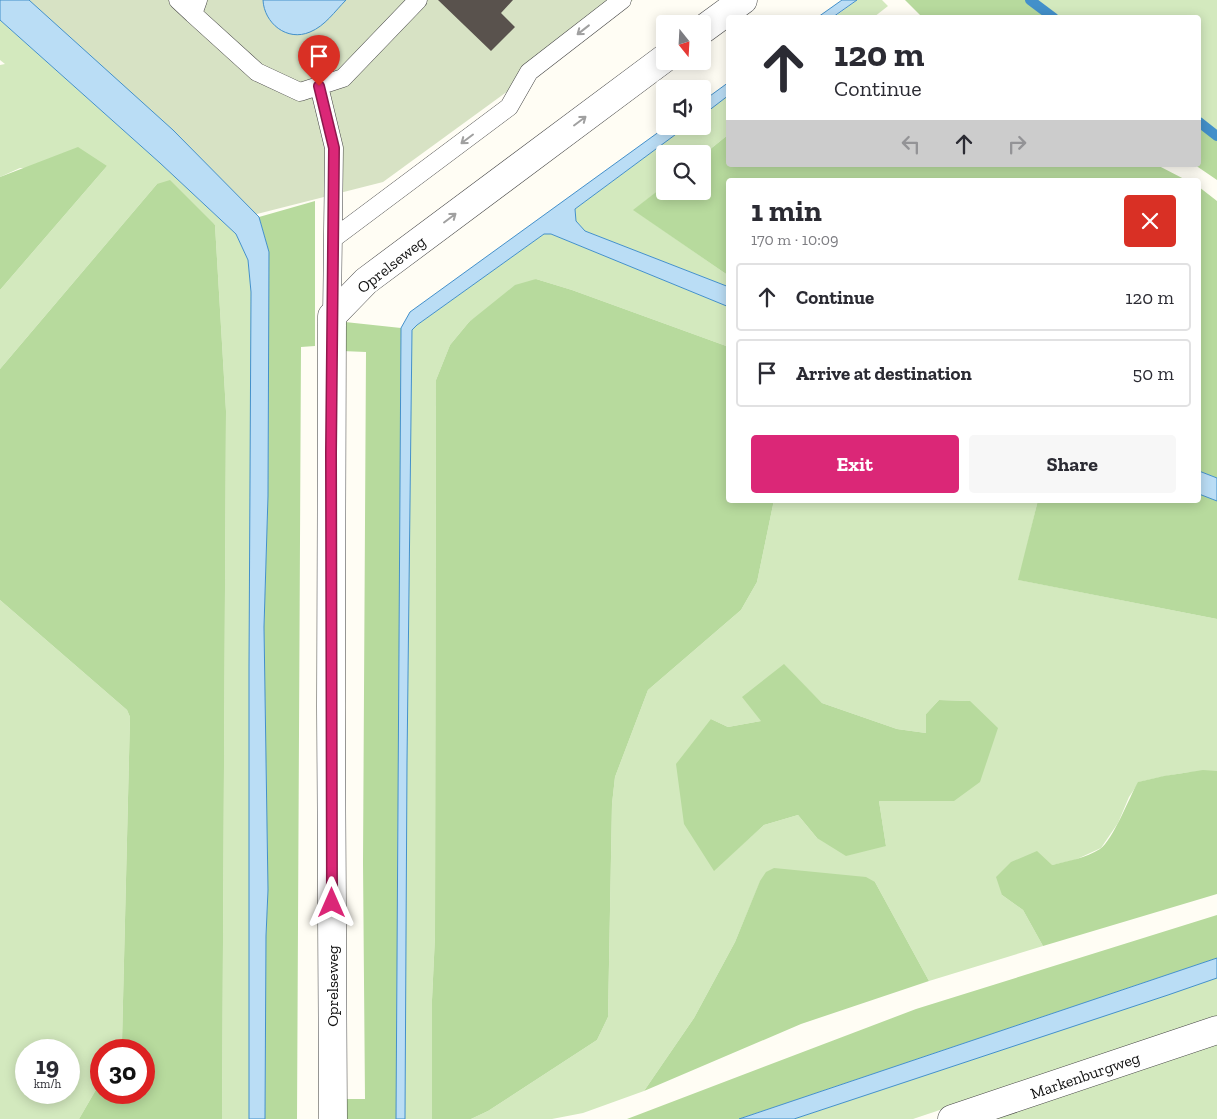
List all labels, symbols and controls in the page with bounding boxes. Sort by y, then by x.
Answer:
north arrow [656,15,711,70]
map controls [656,15,711,200]
one-way arrow [577,24,590,35]
text: 120 m [834,33,924,75]
pin [298,35,340,86]
icon: ahead [751,35,816,100]
icon: arrive [305,42,333,70]
text: Continue [834,75,922,102]
button: sound [656,80,711,135]
one-way arrow [573,116,587,126]
icon: left [897,130,925,158]
icon: ahead [950,130,978,158]
icon: right [1003,130,1031,158]
one-way arrow [460,134,474,144]
button: search [656,145,711,200]
text: 1 min [751,193,822,229]
button: close [1124,195,1176,247]
one-way arrow [443,213,457,223]
text: 170 m · 10:09 [751,230,839,249]
street label: Oprelseweg [353,232,430,297]
icon: ahead [753,283,781,311]
text: Continue [796,286,874,309]
text: 120 m [1125,286,1174,309]
icon: arrive [753,359,781,387]
text: Arrive at destination [796,362,972,385]
text: 50 m [1133,362,1174,385]
button: Exit [751,435,959,493]
button: Share [969,435,1176,493]
position arrow [305,876,357,928]
street label: Oprelseweg [323,945,342,1027]
speed limit sign: 30 [90,1039,155,1104]
street label: Markenburgweg [1028,1048,1143,1103]
text: 19 [36,1050,59,1080]
text: km/h [34,1077,61,1091]

